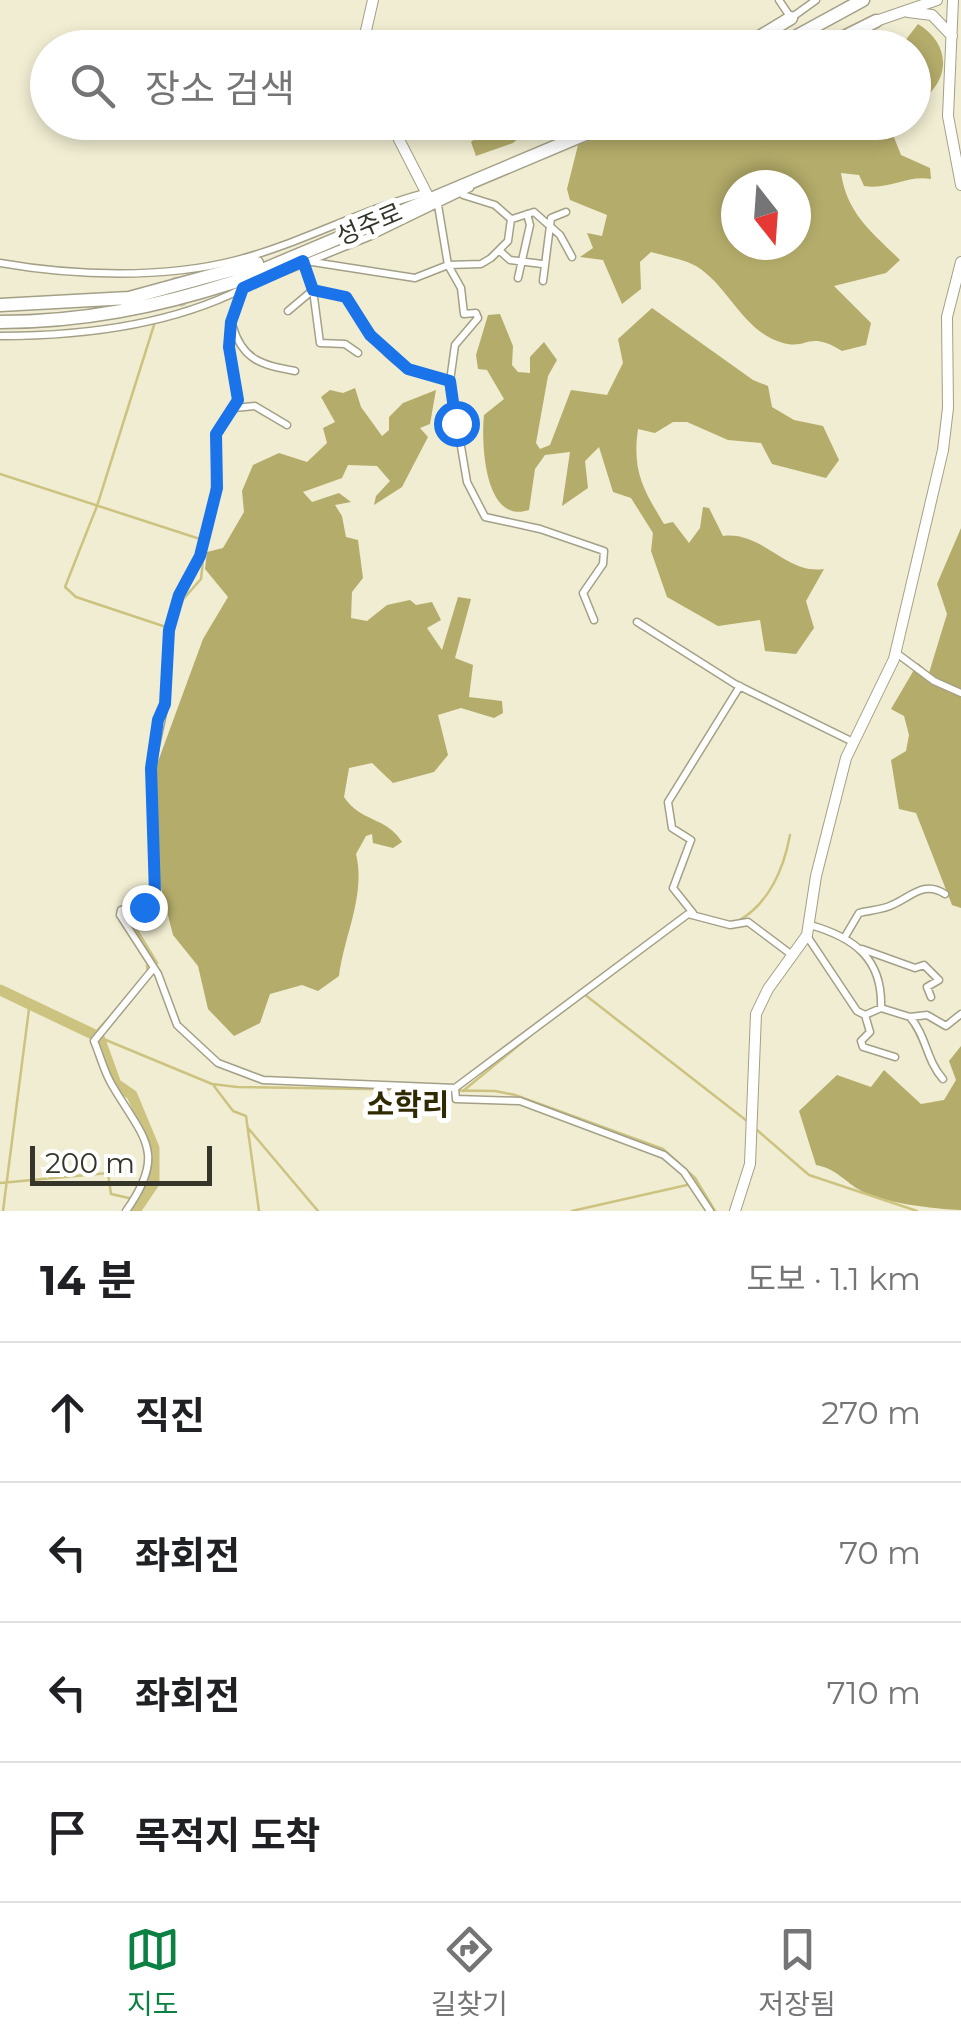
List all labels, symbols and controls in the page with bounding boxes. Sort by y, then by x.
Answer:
search box [30,30,931,140]
icon: search [65,58,120,113]
text: 장소 검색 [145,65,295,112]
north arrow [721,170,811,260]
street label: 성주로 [331,197,407,251]
route start [434,401,480,447]
route end [122,885,168,931]
district label: 소학리 [367,1086,449,1123]
scale bar [30,1141,212,1186]
text: 200 m [45,1146,135,1180]
text: 14 분 [40,1254,136,1306]
text: 도보 · 1.1 km [747,1259,921,1298]
icon: ahead [40,1385,95,1440]
text: 직진 [135,1392,205,1439]
text: 270 m [821,1393,921,1432]
icon: left [40,1525,95,1580]
text: 좌회전 [135,1532,240,1579]
text: 70 m [839,1533,921,1572]
icon: left [40,1665,95,1720]
text: 좌회전 [135,1672,240,1719]
text: 710 m [827,1673,921,1712]
icon: arrive [40,1805,95,1860]
text: 목적지 도착 [135,1812,321,1859]
tab: 지도 [125,1922,180,2022]
tab: 길찾기 [431,1922,508,2022]
tab: 저장됨 [758,1922,836,2022]

